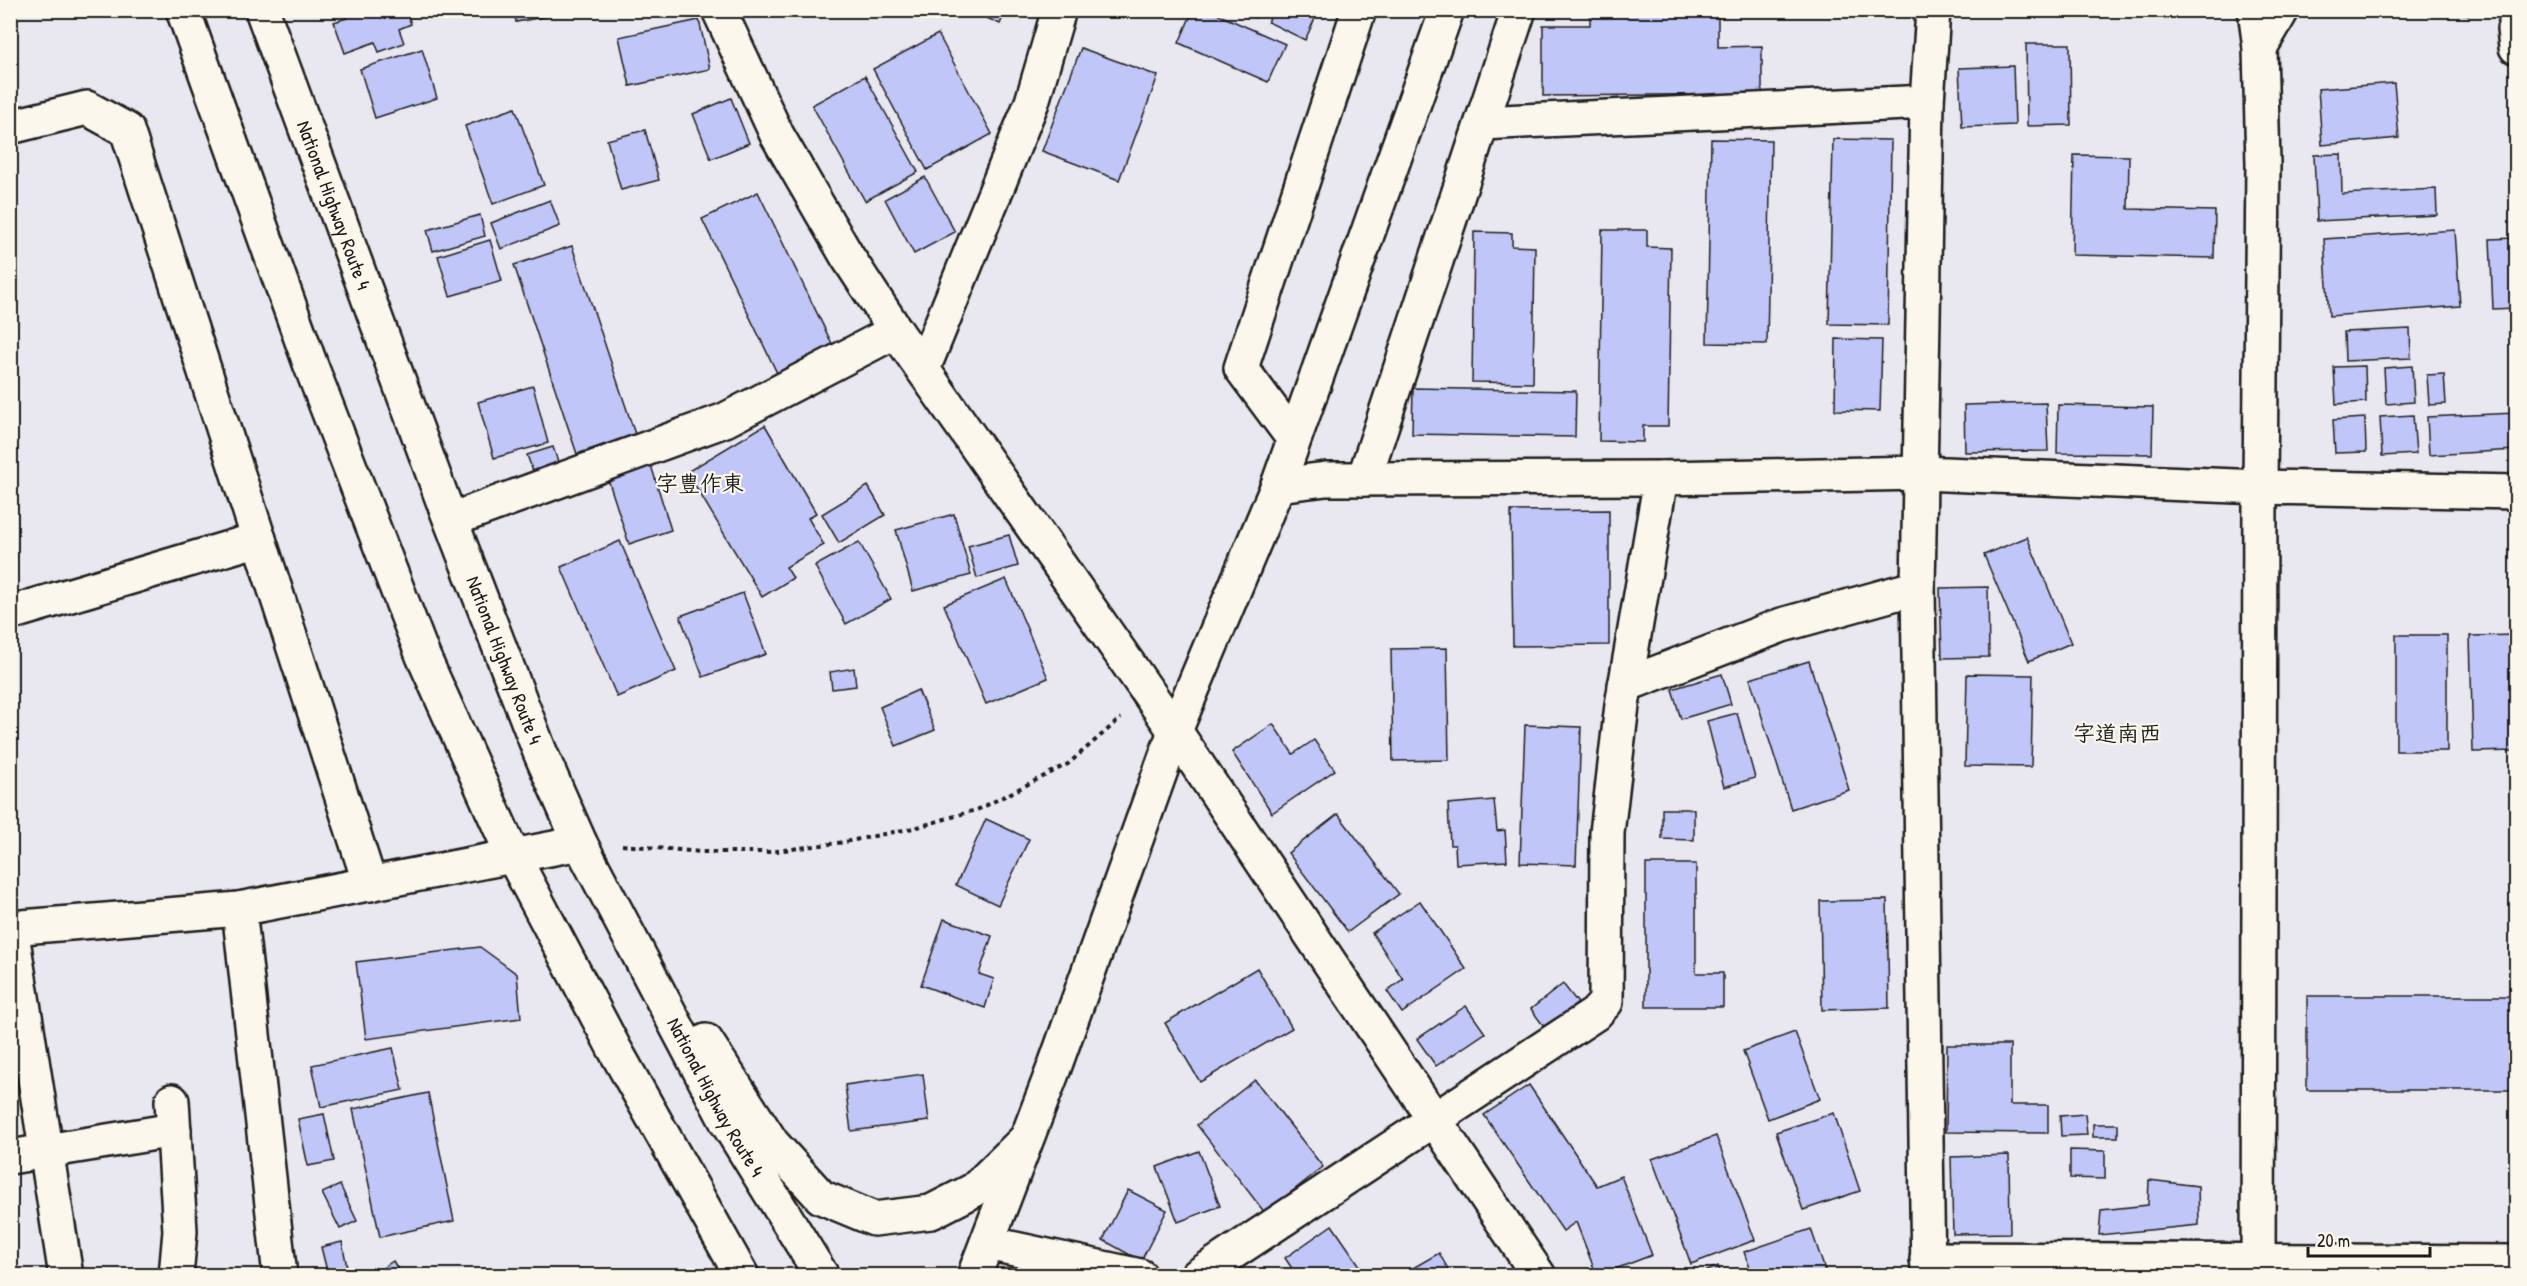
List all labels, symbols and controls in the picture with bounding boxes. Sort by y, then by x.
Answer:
street label: National Highway Route 4 [291,117,378,293]
district label: 字豊作東 [656,468,744,498]
street label: National Highway Route 4 [460,572,550,748]
district label: 字道南西 [2073,718,2161,748]
street label: National Highway Route 4 [661,1013,771,1182]
scale bar [2308,1220,2430,1258]
text: 20 m [2317,1228,2350,1253]

